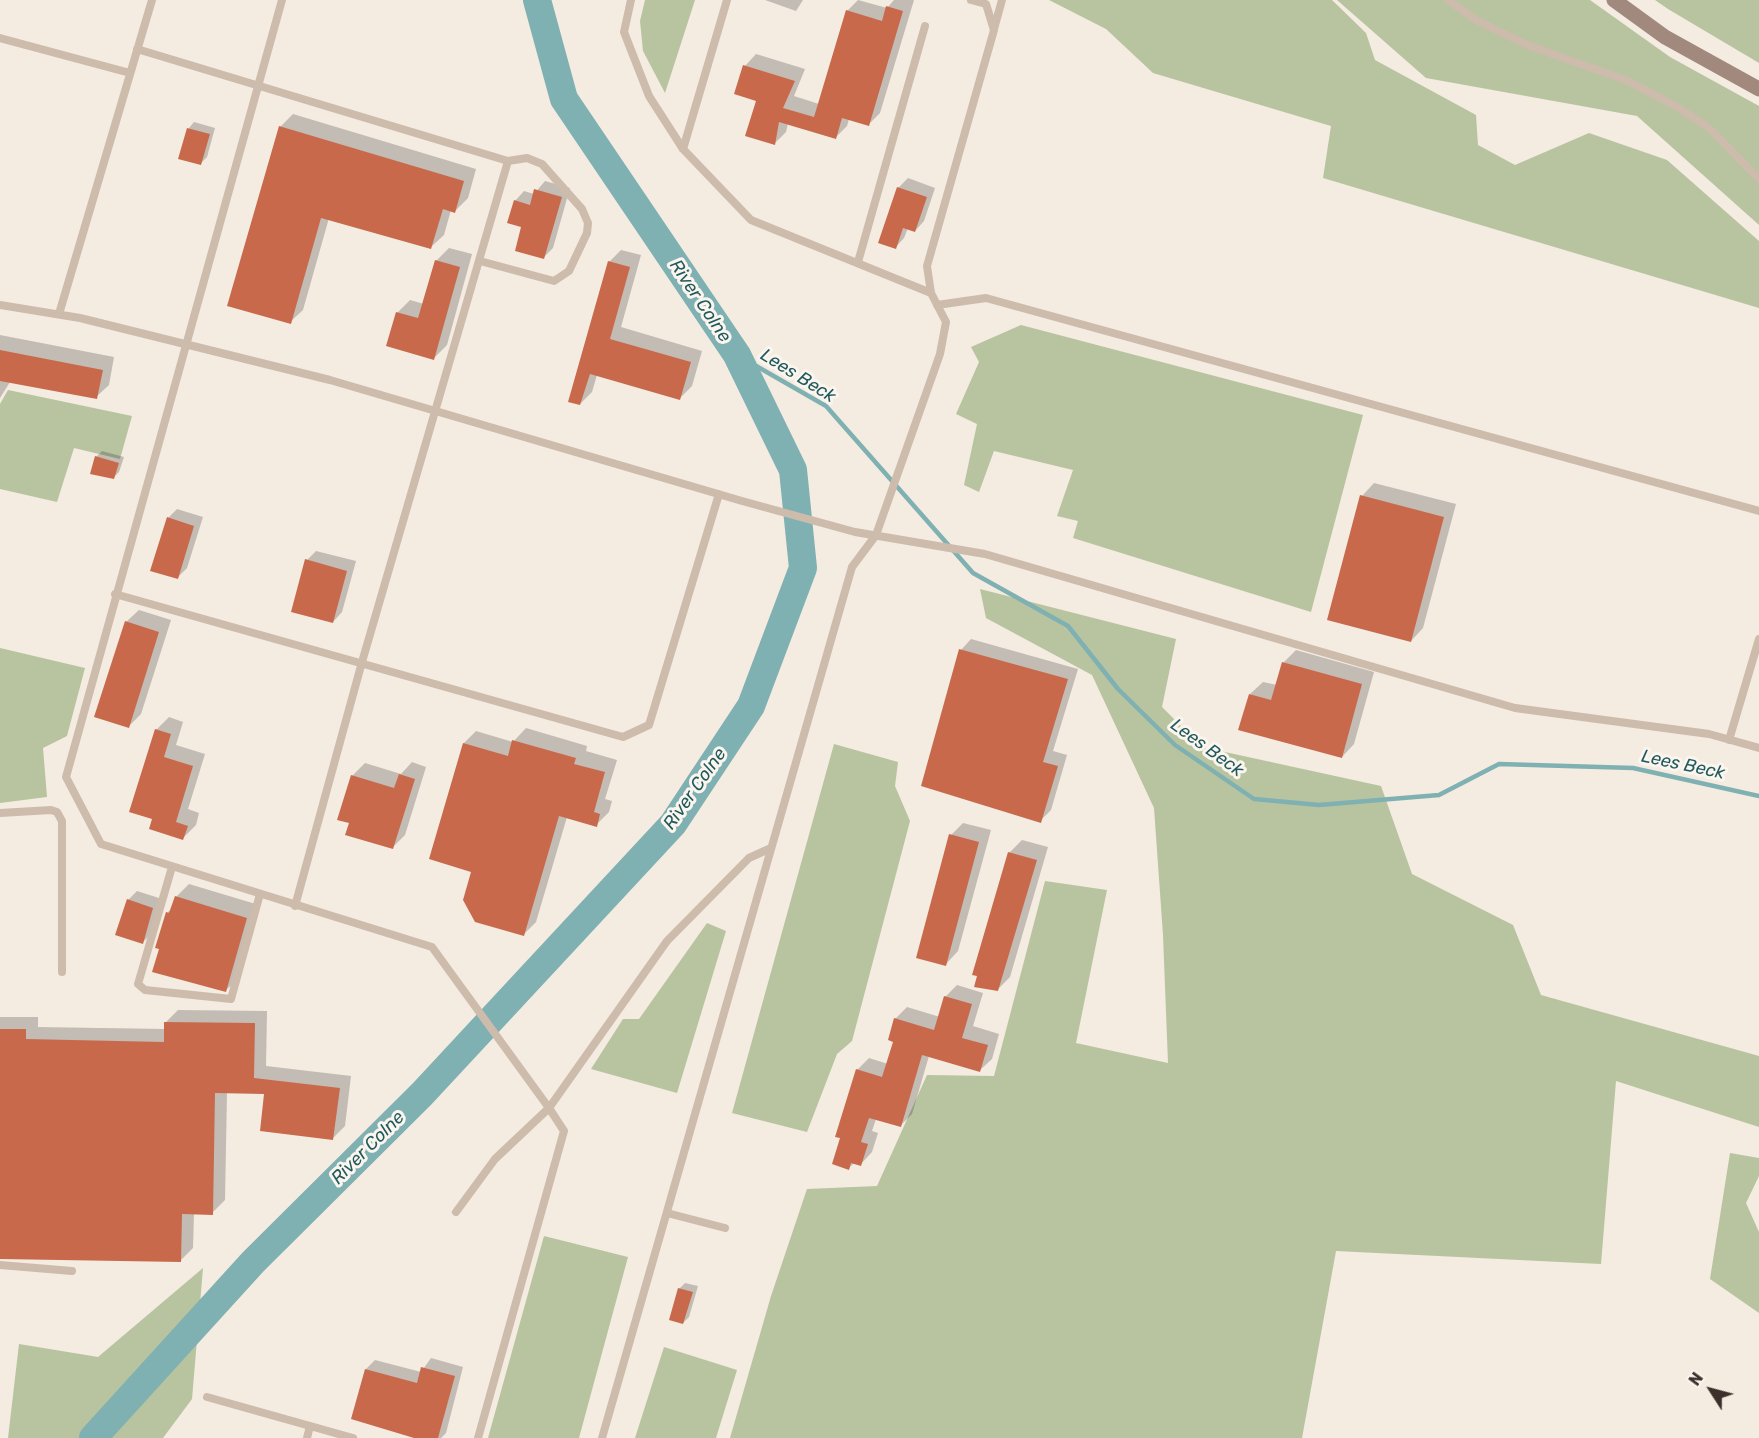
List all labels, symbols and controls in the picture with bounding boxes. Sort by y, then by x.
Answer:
water label: River Colne [665,256,735,346]
water label: Lees Beck [756,344,840,408]
water label: Lees Beck [1166,714,1248,782]
water label: River Colne [659,744,731,834]
water label: Lees Beck [1639,746,1727,784]
water label: River Colne [327,1107,409,1189]
north arrow [1681,1360,1741,1420]
text: N [1685,1369,1707,1389]

